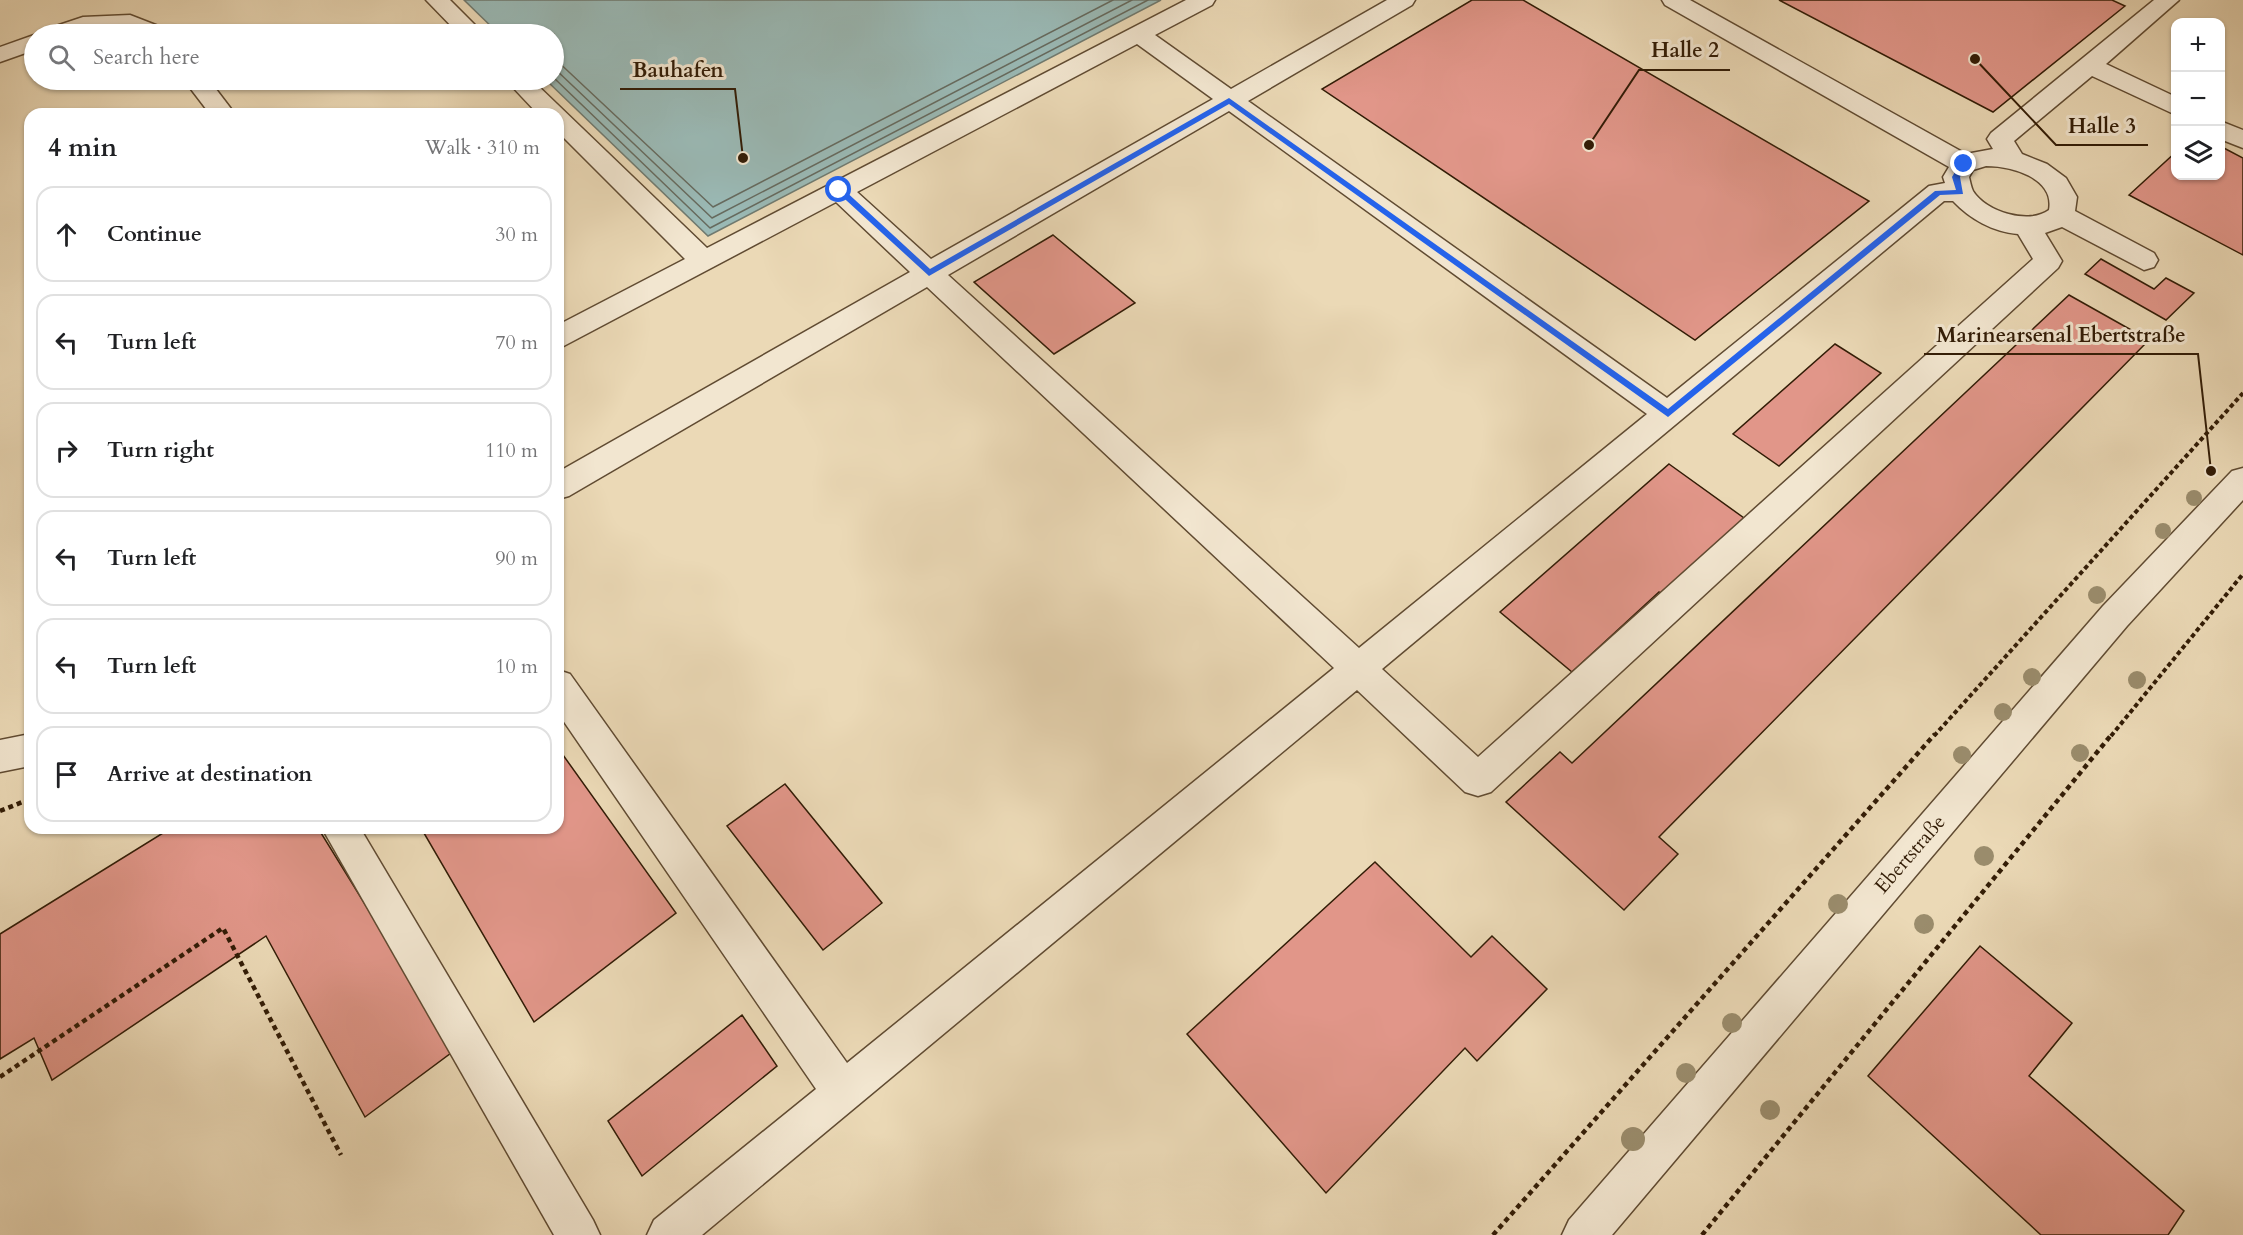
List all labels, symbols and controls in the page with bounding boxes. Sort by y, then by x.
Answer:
map controls [2171,18,2225,180]
button: + [2171,18,2225,72]
search box [24,24,564,90]
callout: Halle 2 [1639,31,1730,70]
text: Halle 2 [1651,36,1719,65]
icon: search [45,41,78,74]
text: Search here [93,42,200,72]
callout: Bauhafen [620,50,735,89]
text: Bauhafen [632,56,724,85]
button: − [2171,72,2225,126]
callout: Halle 3 [2056,106,2148,145]
text: Halle 3 [2068,112,2136,141]
button: layers [2171,126,2225,180]
text: 4 min [48,130,117,165]
text: Walk · 310 m [425,134,540,161]
route end [1950,150,1976,176]
route start [825,176,851,202]
icon: ahead [50,218,83,251]
text: Continue [107,219,202,249]
text: 30 m [495,221,538,248]
callout: Marinearsenal Ebertstraße [1924,315,2198,354]
text: Marinearsenal Ebertstraße [1936,321,2186,350]
icon: left [50,326,83,359]
text: Turn left [107,327,196,357]
text: 70 m [495,329,538,356]
icon: right [50,434,83,467]
text: Turn right [107,435,214,465]
text: 110 m [485,437,538,464]
icon: left [50,542,83,575]
text: Turn left [107,543,196,573]
text: 90 m [495,545,538,572]
icon: left [50,650,83,683]
text: Turn left [107,651,196,681]
text: 10 m [495,653,538,680]
icon: arrive [50,758,83,791]
text: Arrive at destination [107,759,312,789]
street label: Ebertstraße [1868,809,1952,899]

